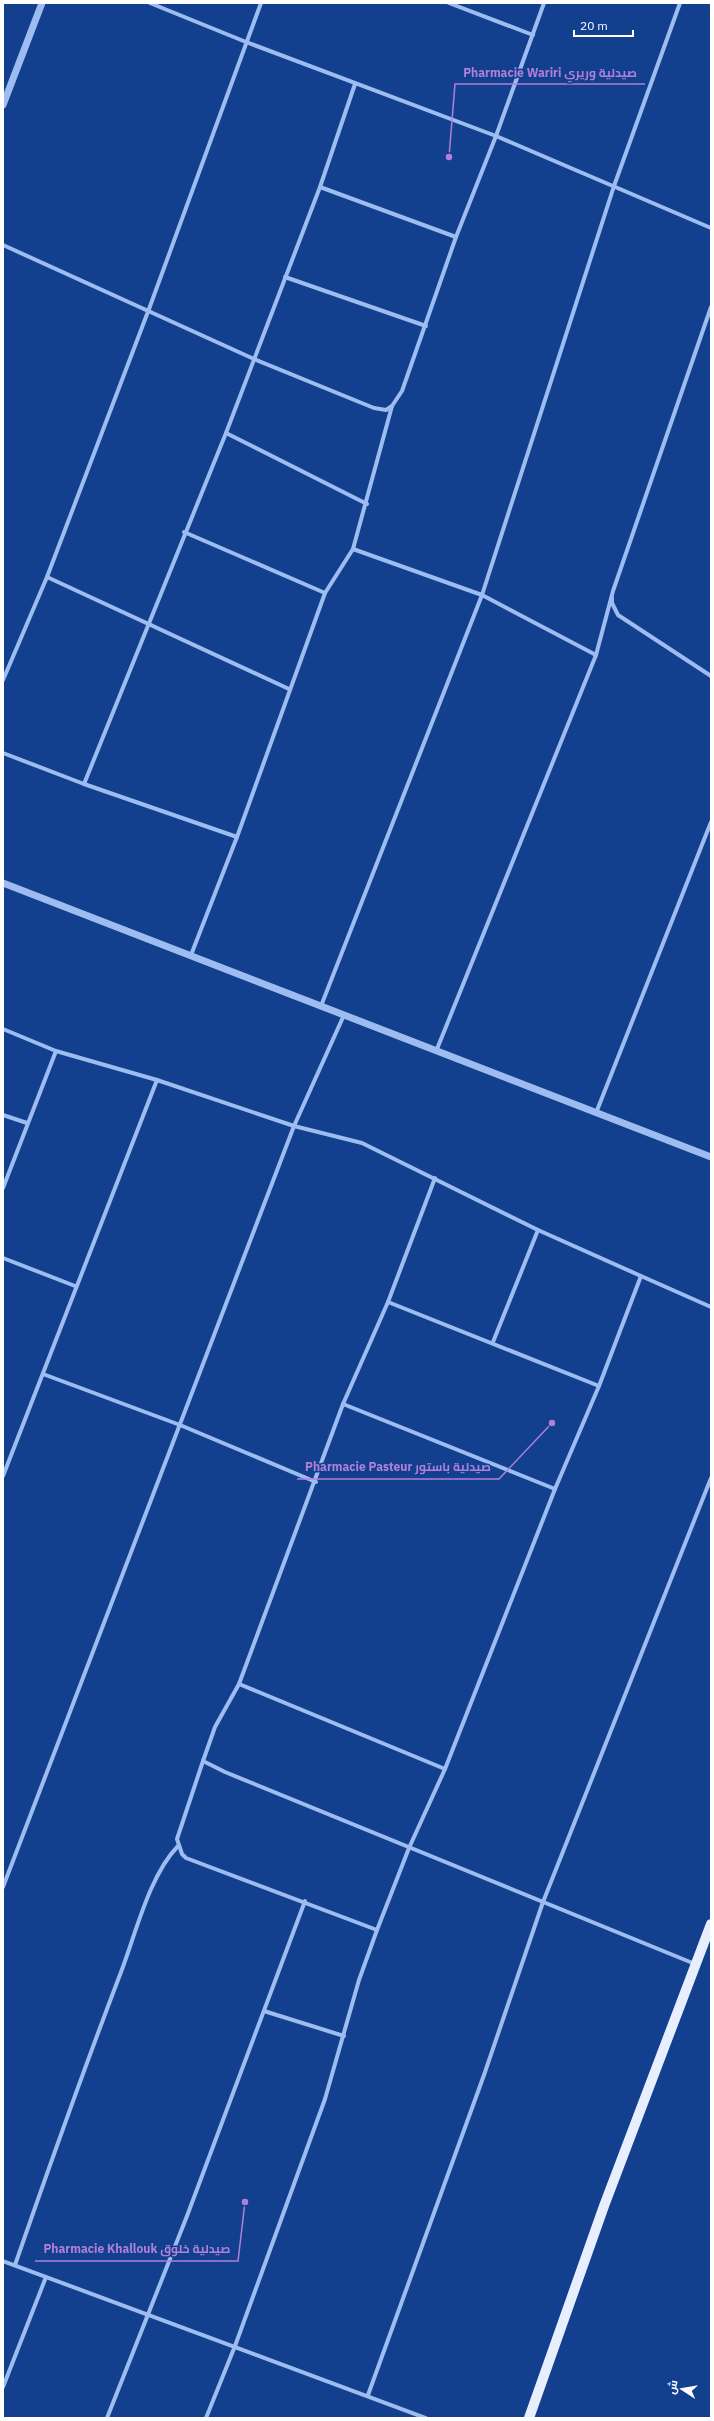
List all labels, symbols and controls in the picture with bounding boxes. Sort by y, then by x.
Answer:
scale bar [574,12,633,38]
text: 20 m [580,18,608,33]
callout: Pharmacie Wariri صيدلية وريري [455,60,645,84]
text: Pharmacie Wariri صيدلية وريري [463,65,637,83]
callout: Pharmacie Pasteur صيدلية باستور [297,1455,499,1479]
text: Pharmacie Pasteur صيدلية باستور [305,1459,491,1475]
callout: Pharmacie Khallouk صيدلية خلوق [35,2237,238,2261]
text: Pharmacie Khallouk صيدلية خلوق [43,2241,231,2257]
north arrow [662,2369,702,2409]
text: ش [664,2379,681,2395]

